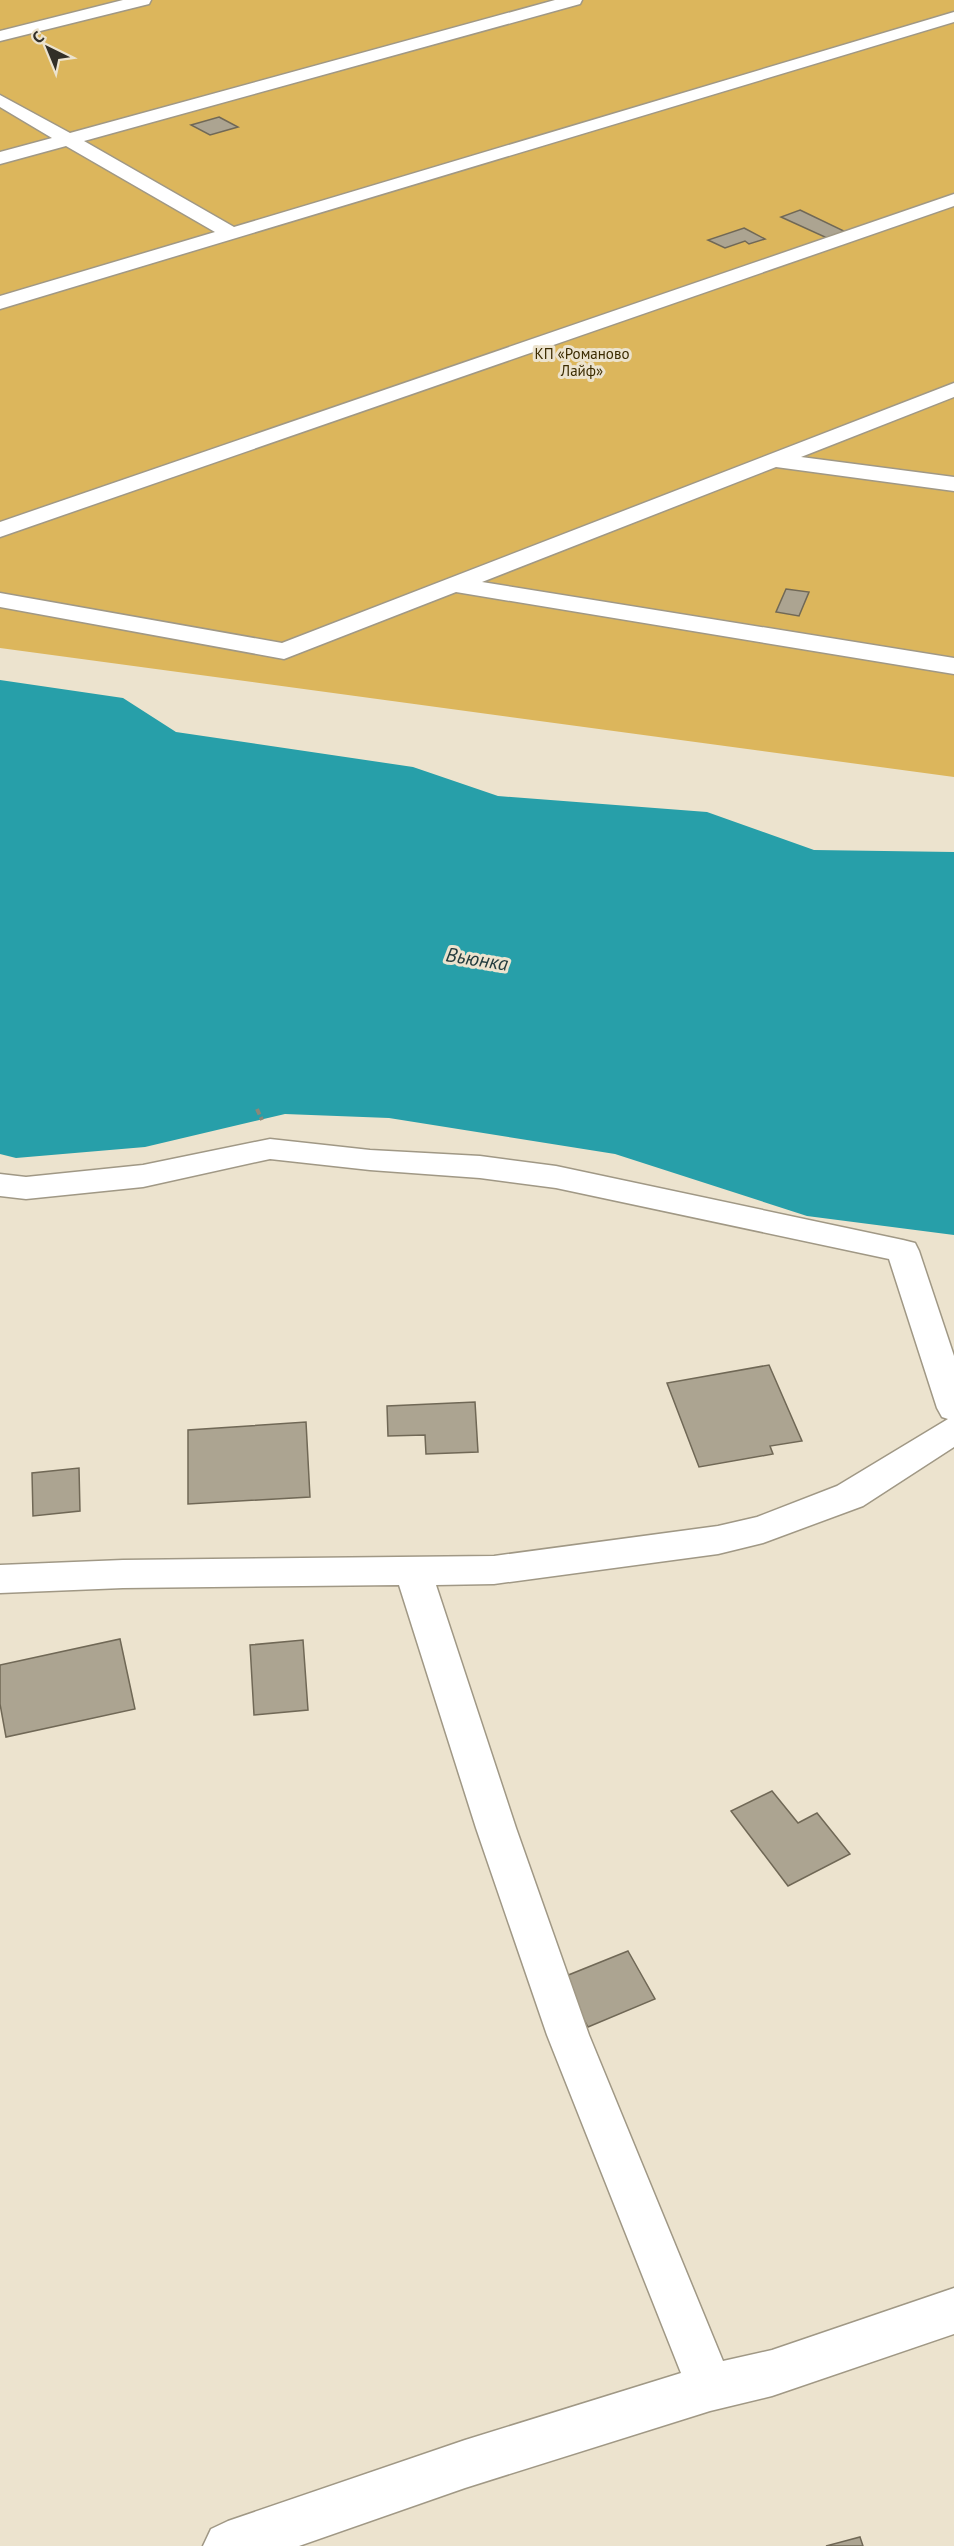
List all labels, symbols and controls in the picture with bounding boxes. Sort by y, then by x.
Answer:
north arrow [18,18,78,78]
text: С [28,27,48,47]
park label: КП «Романово Лайф» [535,344,629,380]
water label: Вьюнка [444,941,510,977]

